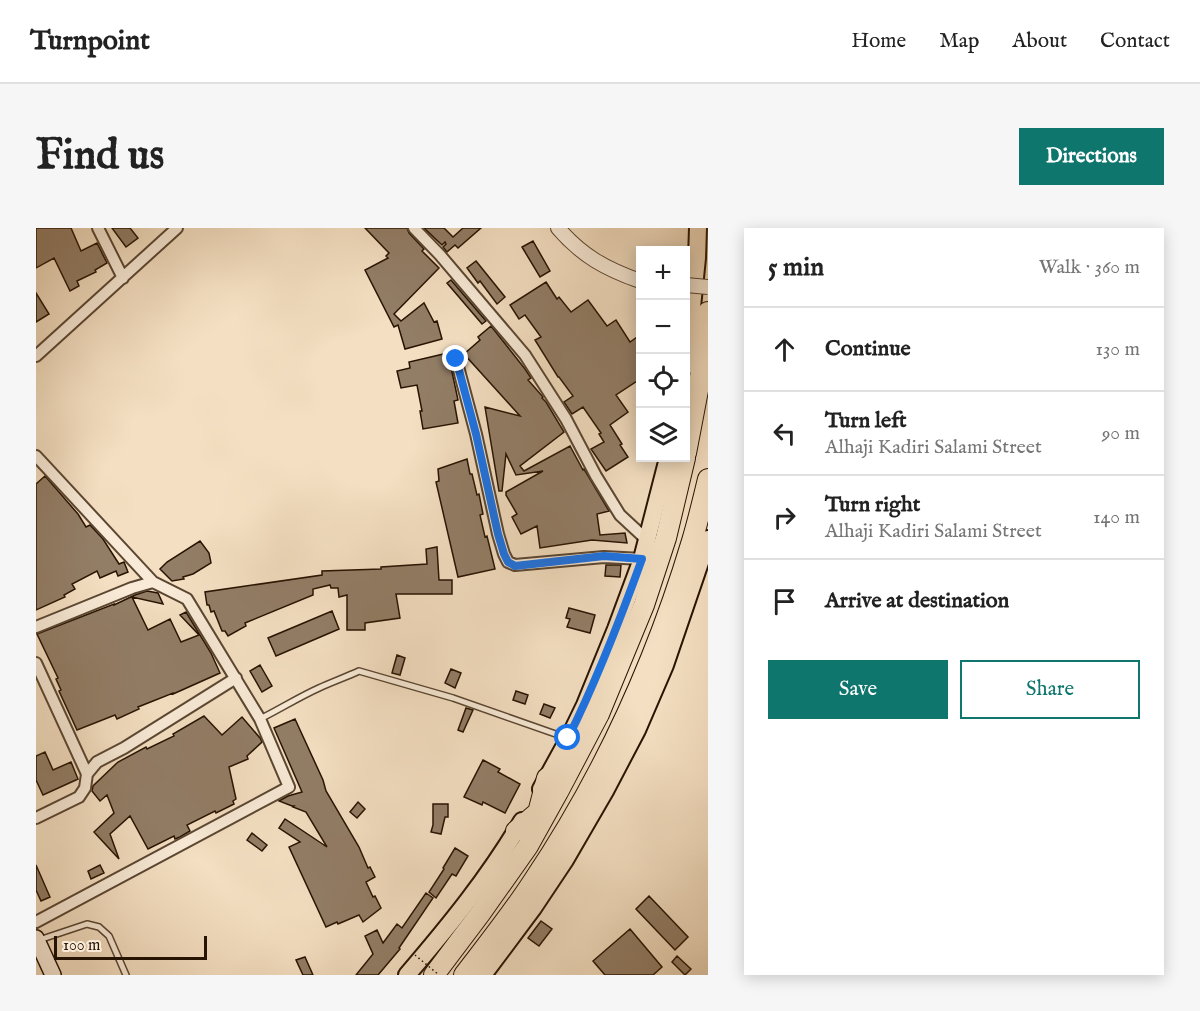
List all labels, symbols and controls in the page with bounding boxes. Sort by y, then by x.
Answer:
text: Turnpoint [30,24,150,59]
text: Home [851,28,906,55]
text: Map [939,28,979,55]
text: About [1012,28,1067,55]
text: Contact [1100,28,1170,55]
button: Directions [1019,128,1164,185]
text: Find us [36,130,164,183]
map controls [636,246,690,462]
button: + [636,246,690,300]
text: 5 min [768,251,824,284]
text: Walk · 360 m [1039,255,1140,280]
button: − [636,300,690,354]
icon: ahead [768,333,801,366]
text: Continue [825,335,911,363]
text: 130 m [1095,337,1140,362]
route end [442,345,468,371]
button: locate [636,354,690,408]
text: Turn left [825,407,907,435]
button: layers [636,408,690,462]
icon: left [768,417,801,450]
text: 90 m [1102,421,1140,446]
text: Alhaji Kadiri Salami Street [825,435,1042,460]
text: Turn right [825,491,920,519]
icon: right [768,501,801,534]
text: 140 m [1093,505,1140,530]
text: Alhaji Kadiri Salami Street [825,519,1042,544]
icon: arrive [768,585,801,618]
text: Arrive at destination [825,587,1009,615]
button: Save [768,660,948,719]
button: Share [960,660,1140,719]
route start [554,724,580,750]
scale bar [54,933,207,960]
text: 100 m [63,936,100,956]

